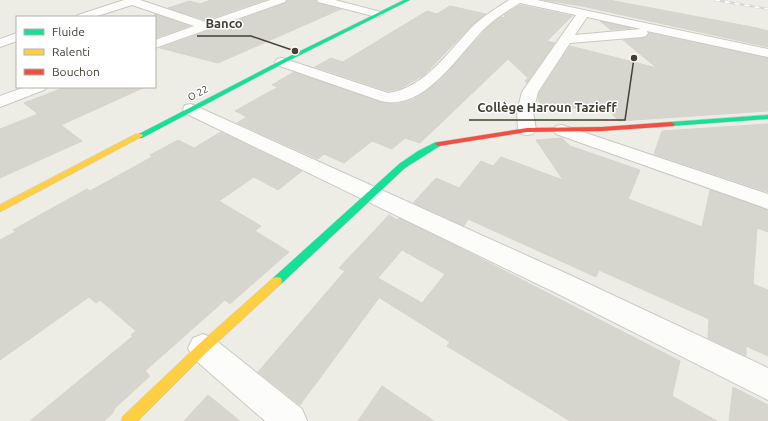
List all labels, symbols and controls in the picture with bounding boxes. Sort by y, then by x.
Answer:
callout: Banco [197,11,251,36]
legend [16,16,156,88]
text: Banco [205,16,243,30]
text: Fluide [52,25,85,38]
text: Ralenti [52,45,90,58]
text: Bouchon [52,65,100,78]
street label: O 22 [186,83,210,103]
callout: Collège Haroun Tazieff [469,95,625,120]
text: Collège Haroun Tazieff [477,100,617,114]

